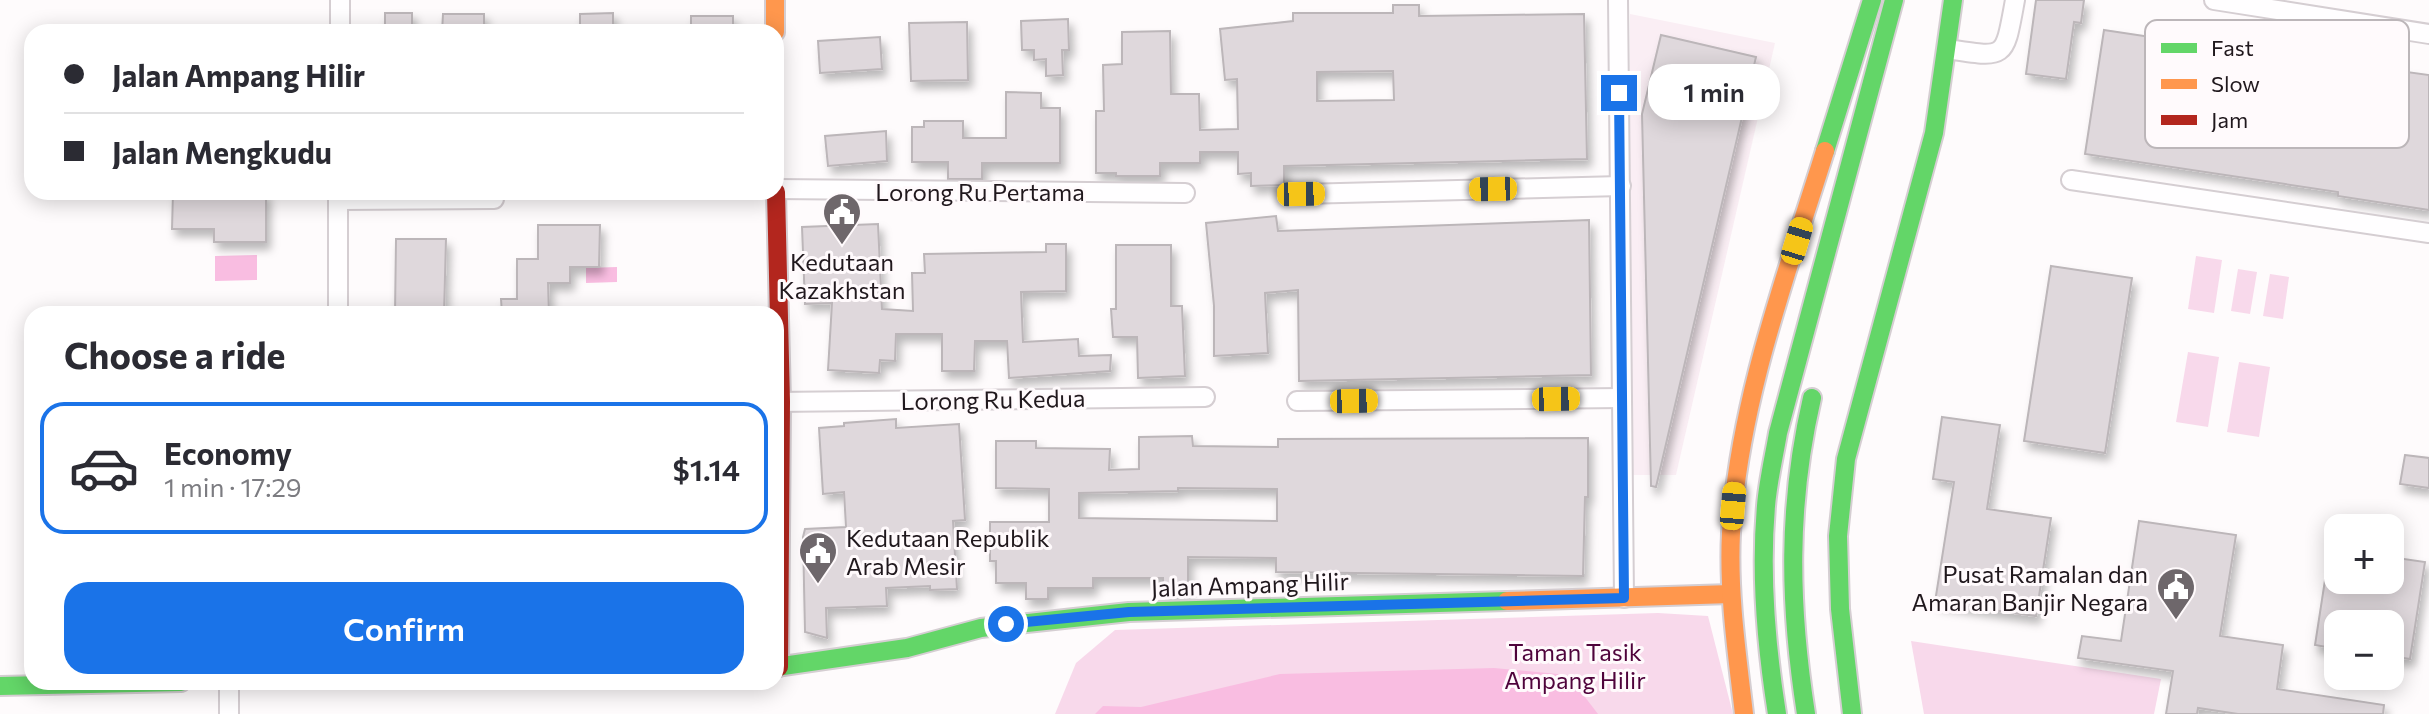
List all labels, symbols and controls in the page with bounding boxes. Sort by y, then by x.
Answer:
legend [2145,20,2409,148]
text: Fast [2211,34,2254,61]
text: Jalan Ampang Hilir [112,56,365,93]
callout: 1 min [1647,65,1779,121]
text: Slow [2211,70,2260,97]
route end [1601,75,1637,111]
text: 1 min [1683,76,1745,107]
text: Jam [2211,106,2248,133]
text: Jalan Mengkudu [112,133,332,170]
street label: Lorong Ru Pertama [875,177,1085,206]
car [1469,177,1517,201]
car [1277,182,1325,206]
public building icon: Kedutaan Kazakhstan [821,191,863,246]
car [1779,215,1815,267]
place label: Kedutaan Kazakhstan [779,247,905,304]
text: Choose a ride [64,332,285,376]
street label: Lorong Ru Kedua [900,383,1086,415]
car [1532,387,1580,411]
car [1330,389,1378,413]
icon: car [68,432,140,504]
text: Economy [164,434,292,471]
text: $1.14 [673,450,740,487]
text: 1 min · 17:29 [164,471,302,502]
car [1719,481,1747,531]
map controls [2324,514,2404,690]
button: + [2324,514,2404,594]
place label: Kedutaan Republik Arab Mesir [846,523,1050,580]
public building icon: Kedutaan Republik Arab Mesir [797,530,839,585]
place label: Pusat Ramalan dan Amaran Banjir Negara [1911,559,2148,616]
street label: Jalan Ampang Hilir [1150,566,1350,602]
public building icon: Pusat Ramalan dan Amaran Banjir Negara [2155,566,2197,621]
button: Confirm [64,582,744,674]
route start [988,606,1024,642]
button: − [2324,610,2404,690]
park label: Taman Tasik Ampang Hilir [1504,637,1646,694]

